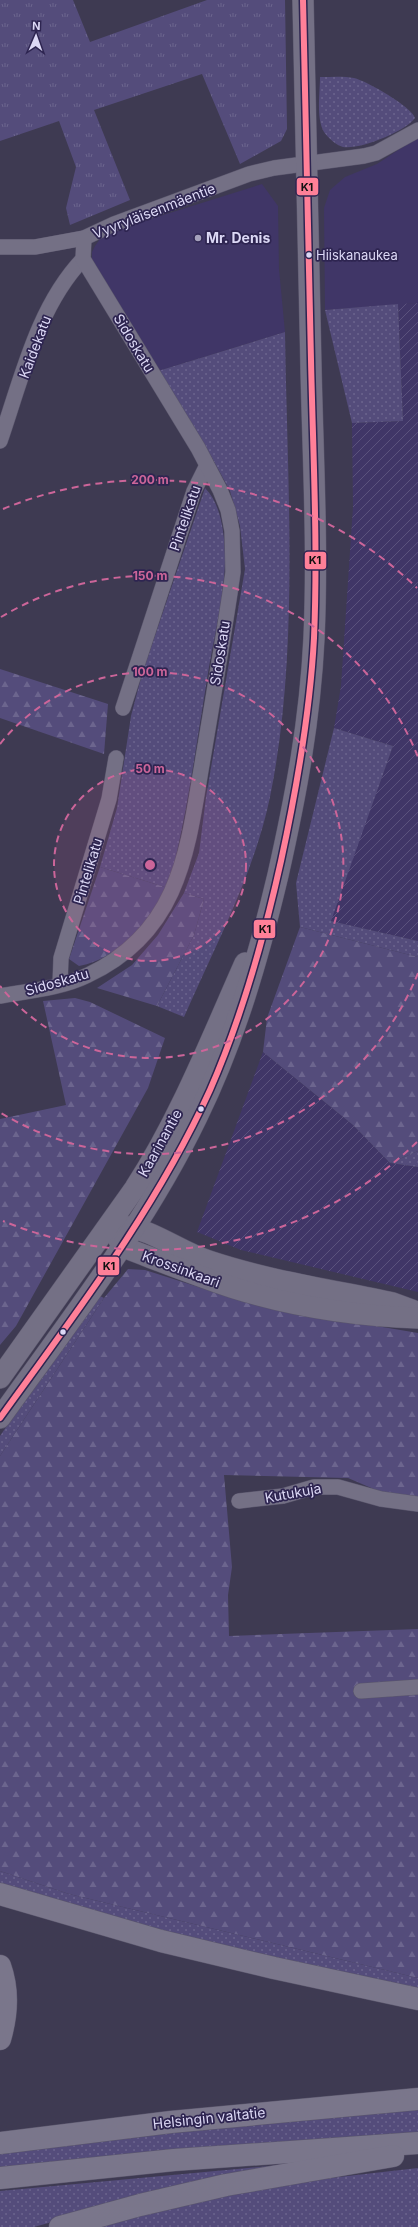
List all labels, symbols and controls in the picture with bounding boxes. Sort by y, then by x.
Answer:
north arrow [16,16,56,56]
text: N [32,19,41,33]
line badge: K1 [296,177,319,196]
street label: Vyyryläisenmäentie [90,179,218,242]
text: K1 [301,180,314,194]
place label: Mr. Denis [206,229,270,246]
marker: Mr. Denis [193,233,203,243]
place label: Hiiskanaukea [316,247,398,263]
marker: Hiiskanaukea [304,250,314,260]
street label: Sidoskatu [110,310,158,375]
street label: Kaidekatu [15,313,54,381]
text: 200 m [131,472,169,487]
street label: Pintelikatu [165,483,204,553]
line badge: K1 [304,551,327,570]
text: K1 [309,553,322,567]
text: 150 m [133,568,167,583]
street label: Sidoskatu [206,619,233,686]
text: 100 m [132,664,168,679]
text: 50 m [135,761,165,776]
street label: Pintelikatu [69,836,106,906]
centre of rings [143,858,157,872]
line badge: K1 [253,919,276,939]
text: K1 [259,922,272,936]
street label: Sidoskatu [23,964,91,999]
unlabelled marker [196,1104,206,1114]
street label: Kaarinantie [134,1106,185,1179]
street label: Krossinkaari [140,1247,222,1290]
line badge: K1 [97,1256,120,1276]
text: K1 [103,1259,116,1273]
unlabelled marker [58,1327,68,1337]
street label: Kutukuja [263,1479,323,1506]
street label: Helsingin valtatie [152,2103,266,2132]

